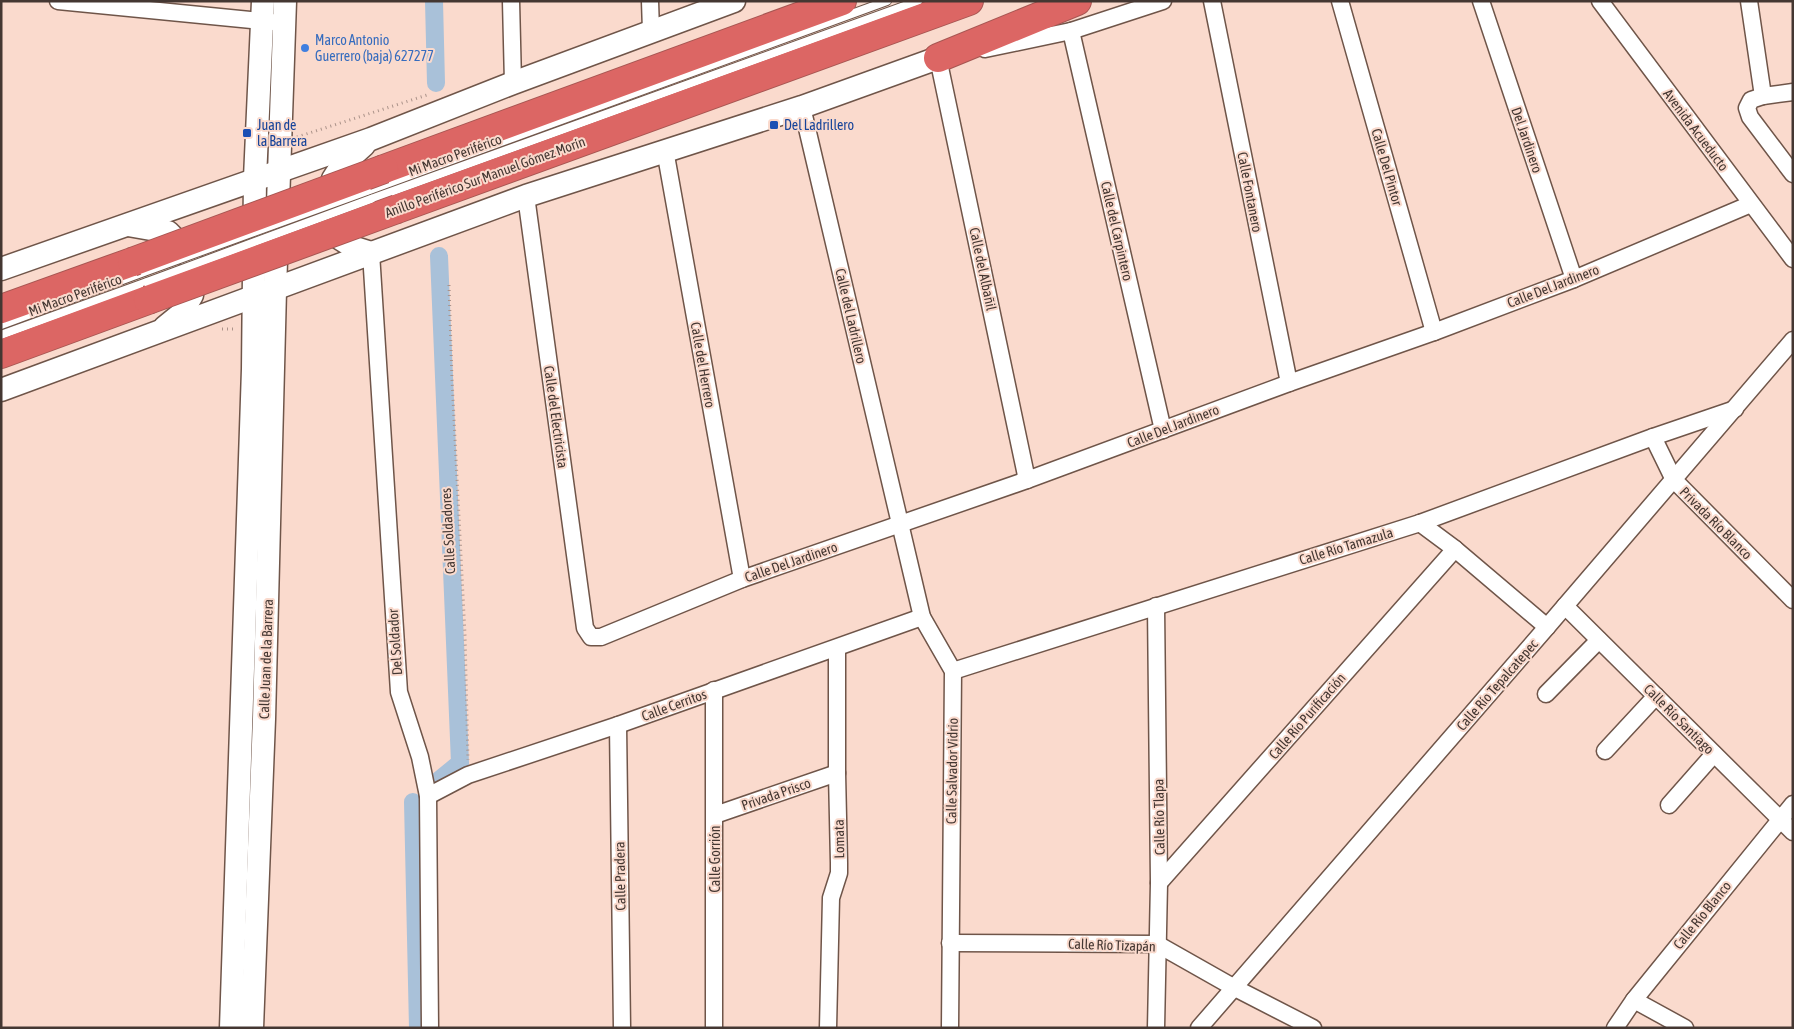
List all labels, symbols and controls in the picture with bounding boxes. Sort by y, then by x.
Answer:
place label: Marco Antonio Guerrero (baja) 627277 [315,32,434,64]
marker: Marco Antonio Guerrero (baja) 627277 [299,42,311,54]
street label: Avenida Acueducto [1660,86,1732,174]
street label: Del Jardinero [1508,105,1546,175]
place label: Juan de la Barrera [257,117,307,149]
place label: Del Ladrillero [784,117,854,133]
marker: Del Ladrillero [768,119,780,131]
marker: Juan de la Barrera [241,127,253,139]
street label: Calle Del Pintor [1368,127,1406,208]
street label: Mi Macro Periférico [406,131,504,179]
street label: Anillo Periférico Sur Manuel Gómez Morín [383,133,587,221]
street label: Calle Fontanero [1234,150,1266,234]
street label: Calle del Carpintero [1098,180,1136,282]
street label: Calle del Albañil [966,226,1000,312]
street label: Calle Del Jardinero [1505,261,1601,311]
street label: Calle del Ladrillero [832,267,870,365]
street label: Mi Macro Periférico [26,271,124,319]
street label: Calle del Herrero [688,321,718,409]
street label: Calle del Electricista [541,365,571,469]
street label: Calle Del Jardinero [1125,401,1221,451]
street label: Privada Río Blanco [1677,484,1755,562]
street label: Calle Soldadores [438,487,458,574]
street label: Calle Río Tamazula [1297,524,1395,568]
street label: Calle Del Jardinero [743,539,839,585]
street label: Calle Juan de la Barrera [256,599,276,719]
street label: Del Soldador [385,607,405,676]
street label: Calle Río Tepalcatepec [1453,636,1541,734]
street label: Calle Río Purificación [1265,670,1349,762]
street label: Calle Río Santiago [1641,681,1717,757]
street label: Calle Cerritos [639,686,709,724]
street label: Calle Salvador Vidrio [943,718,961,824]
street label: Privada Prisco [739,775,813,813]
street label: Calle Río Tlapa [1150,779,1168,855]
street label: Lomata [831,819,847,859]
street label: Calle Gorrión [707,825,723,893]
street label: Calle Pradera [611,841,629,911]
street label: Calle Río Blanco [1670,878,1734,952]
street label: Calle Río Tizapán [1068,935,1156,955]

